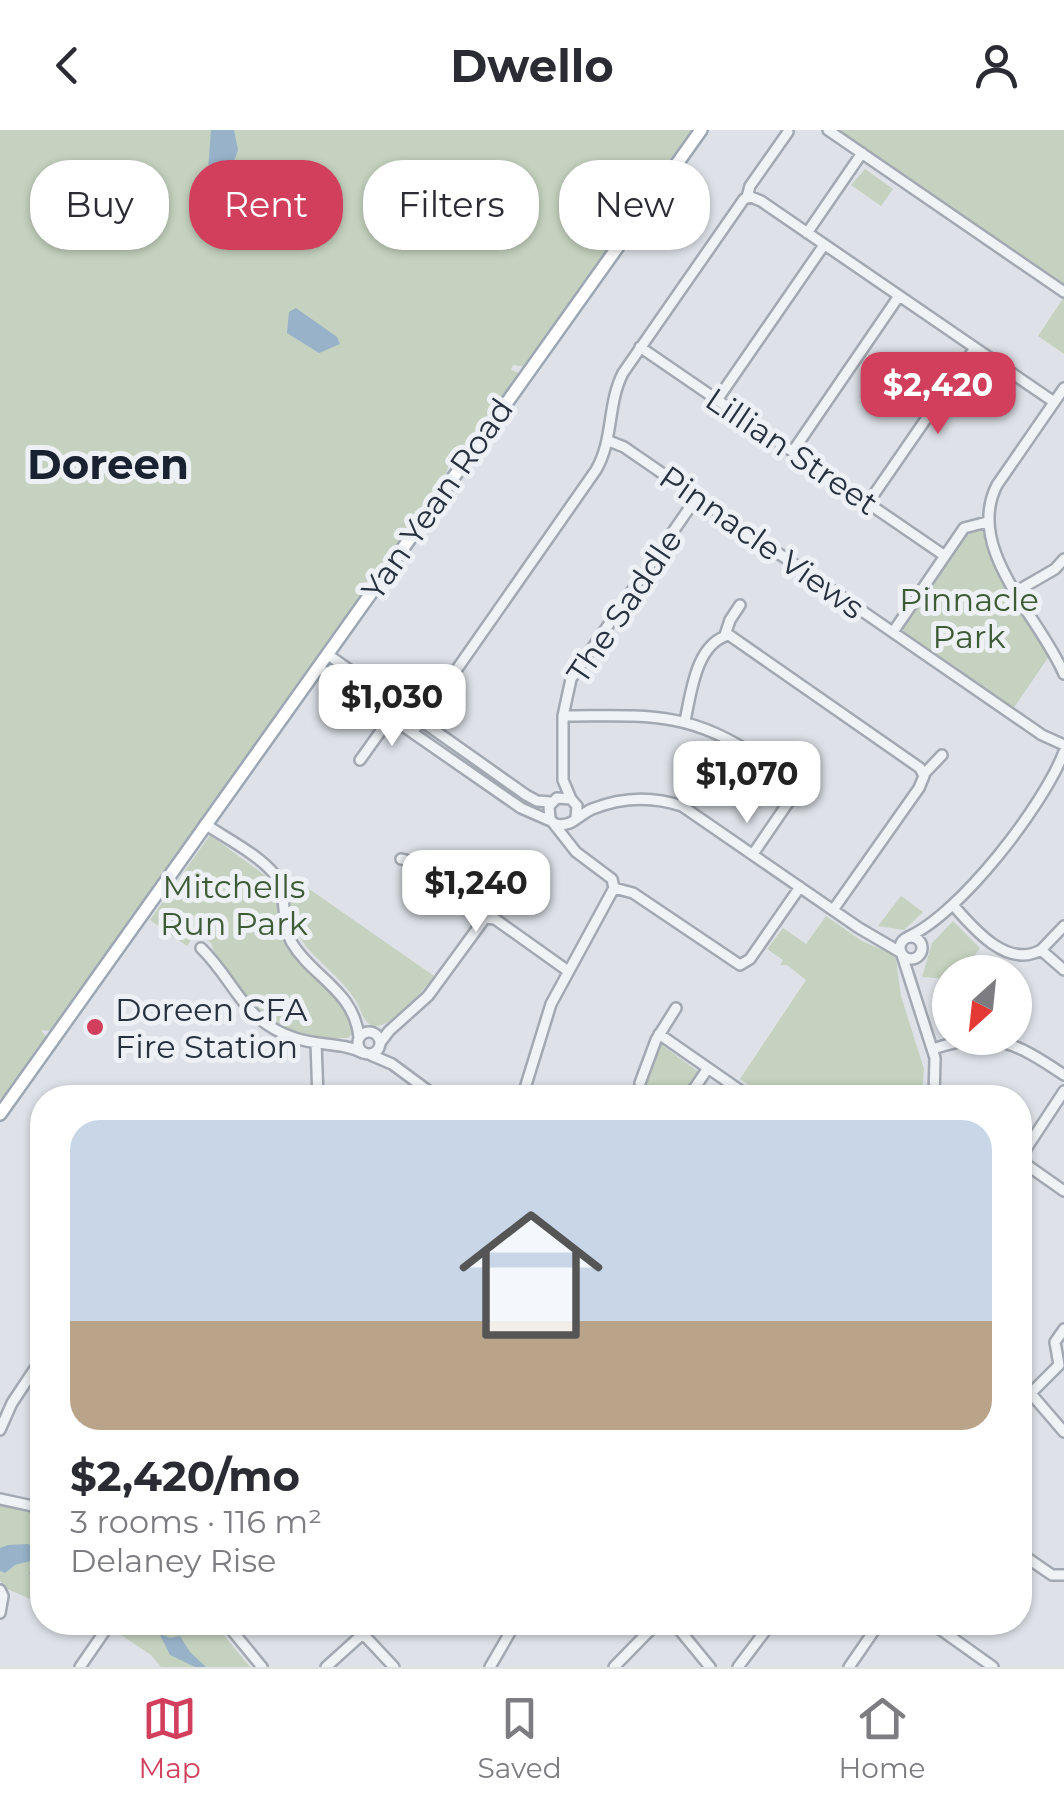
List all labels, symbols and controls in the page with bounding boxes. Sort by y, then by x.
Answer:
icon: back [40,38,95,93]
text: Dwello [450,38,614,93]
icon: person [969,38,1024,93]
chip: Buy [30,160,169,250]
chip: Rent [189,160,343,250]
chip: Filters [363,160,539,250]
chip: New [559,160,710,250]
pin: $2,420 [857,352,1019,437]
text: $2,420 [883,365,993,404]
street label: Lillian Street [699,379,885,523]
street label: Yan Yean Road [353,391,521,607]
district label: Doreen [27,438,189,490]
street label: Pinnacle Views [652,457,872,627]
street label: The Saddle [558,521,690,691]
park label: Pinnacle Park [899,580,1039,656]
pin: $1,030 [311,664,473,749]
text: $1,030 [341,677,443,716]
pin: $1,070 [666,741,828,826]
text: $1,070 [695,754,799,793]
pin: $1,240 [395,850,557,935]
text: $1,240 [424,863,528,902]
park label: Mitchells Run Park [160,867,308,943]
north arrow [932,955,1032,1055]
map controls [932,955,1032,1055]
place label: Doreen CFA Fire Station [115,990,307,1066]
marker: Doreen CFA Fire Station [84,1016,106,1038]
icon: home [441,1185,621,1365]
text: $2,420/mo [70,1450,300,1502]
text: 3 rooms · 116 m² [70,1502,322,1541]
text: Delaney Rise [70,1541,276,1580]
tab: Map [138,1691,201,1785]
tab: Saved [478,1691,562,1785]
tab: Home [839,1691,926,1785]

